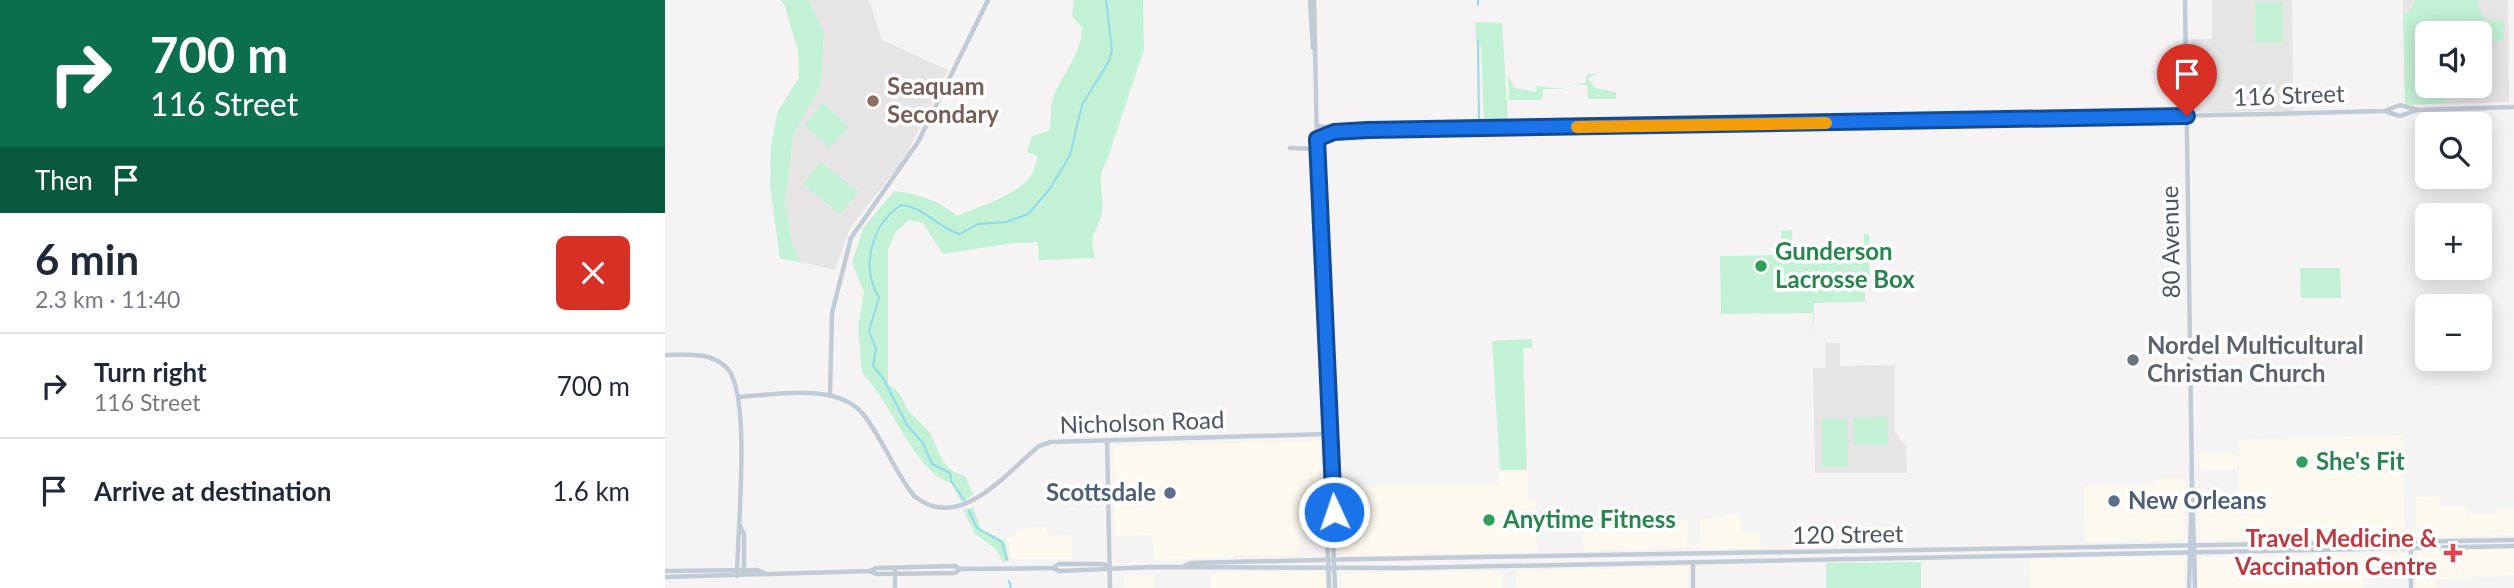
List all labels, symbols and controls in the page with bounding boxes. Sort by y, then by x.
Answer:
map controls [2415,21,2492,371]
button: sound [2415,21,2492,98]
text: 700 m [150,25,288,83]
icon: right [35,28,126,119]
pin [2157,44,2217,116]
icon: arrive [2168,55,2206,93]
place label: Seaquam Secondary [887,71,999,128]
street label: 116 Street [2233,78,2345,111]
text: 116 Street [150,84,298,123]
marker: Seaquam Secondary [865,93,881,109]
button: search [2415,112,2492,189]
icon: arrive [107,161,145,199]
text: Then [35,164,93,196]
street label: 80 Avenue [2154,185,2185,299]
button: + [2415,203,2492,280]
text: 6 min [35,234,139,284]
button: close [556,236,630,310]
place label: Gunderson Lacrosse Box [1775,236,1915,293]
marker: Gunderson Lacrosse Box [1753,258,1769,274]
text: 2.3 km · 11:40 [35,285,180,313]
button: − [2415,294,2492,371]
place label: Nordel Multicultural Christian Church [2147,330,2364,387]
marker: Nordel Multicultural Christian Church [2125,352,2141,368]
text: Turn right [94,356,207,388]
icon: right [35,367,73,405]
text: 700 m [557,370,630,402]
text: 116 Street [94,388,200,416]
street label: Nicholson Road [1059,404,1225,439]
place label: She's Fit [2316,446,2405,475]
marker: She's Fit [2294,454,2310,470]
icon: arrive [35,472,73,510]
text: Arrive at destination [94,475,331,507]
text: 1.6 km [552,475,630,507]
position arrow [1297,475,1371,549]
place label: Scottsdale [1046,477,1156,506]
marker: Scottsdale [1162,485,1178,501]
place label: New Orleans [2128,485,2267,514]
marker: New Orleans [2106,493,2122,509]
place label: Anytime Fitness [1502,504,1676,533]
marker: Anytime Fitness [1481,512,1497,528]
street label: 120 Street [1792,518,1904,549]
place label: Travel Medicine & Vaccination Centre [2234,523,2438,580]
marker: Travel Medicine & Vaccination Centre [2443,543,2463,563]

